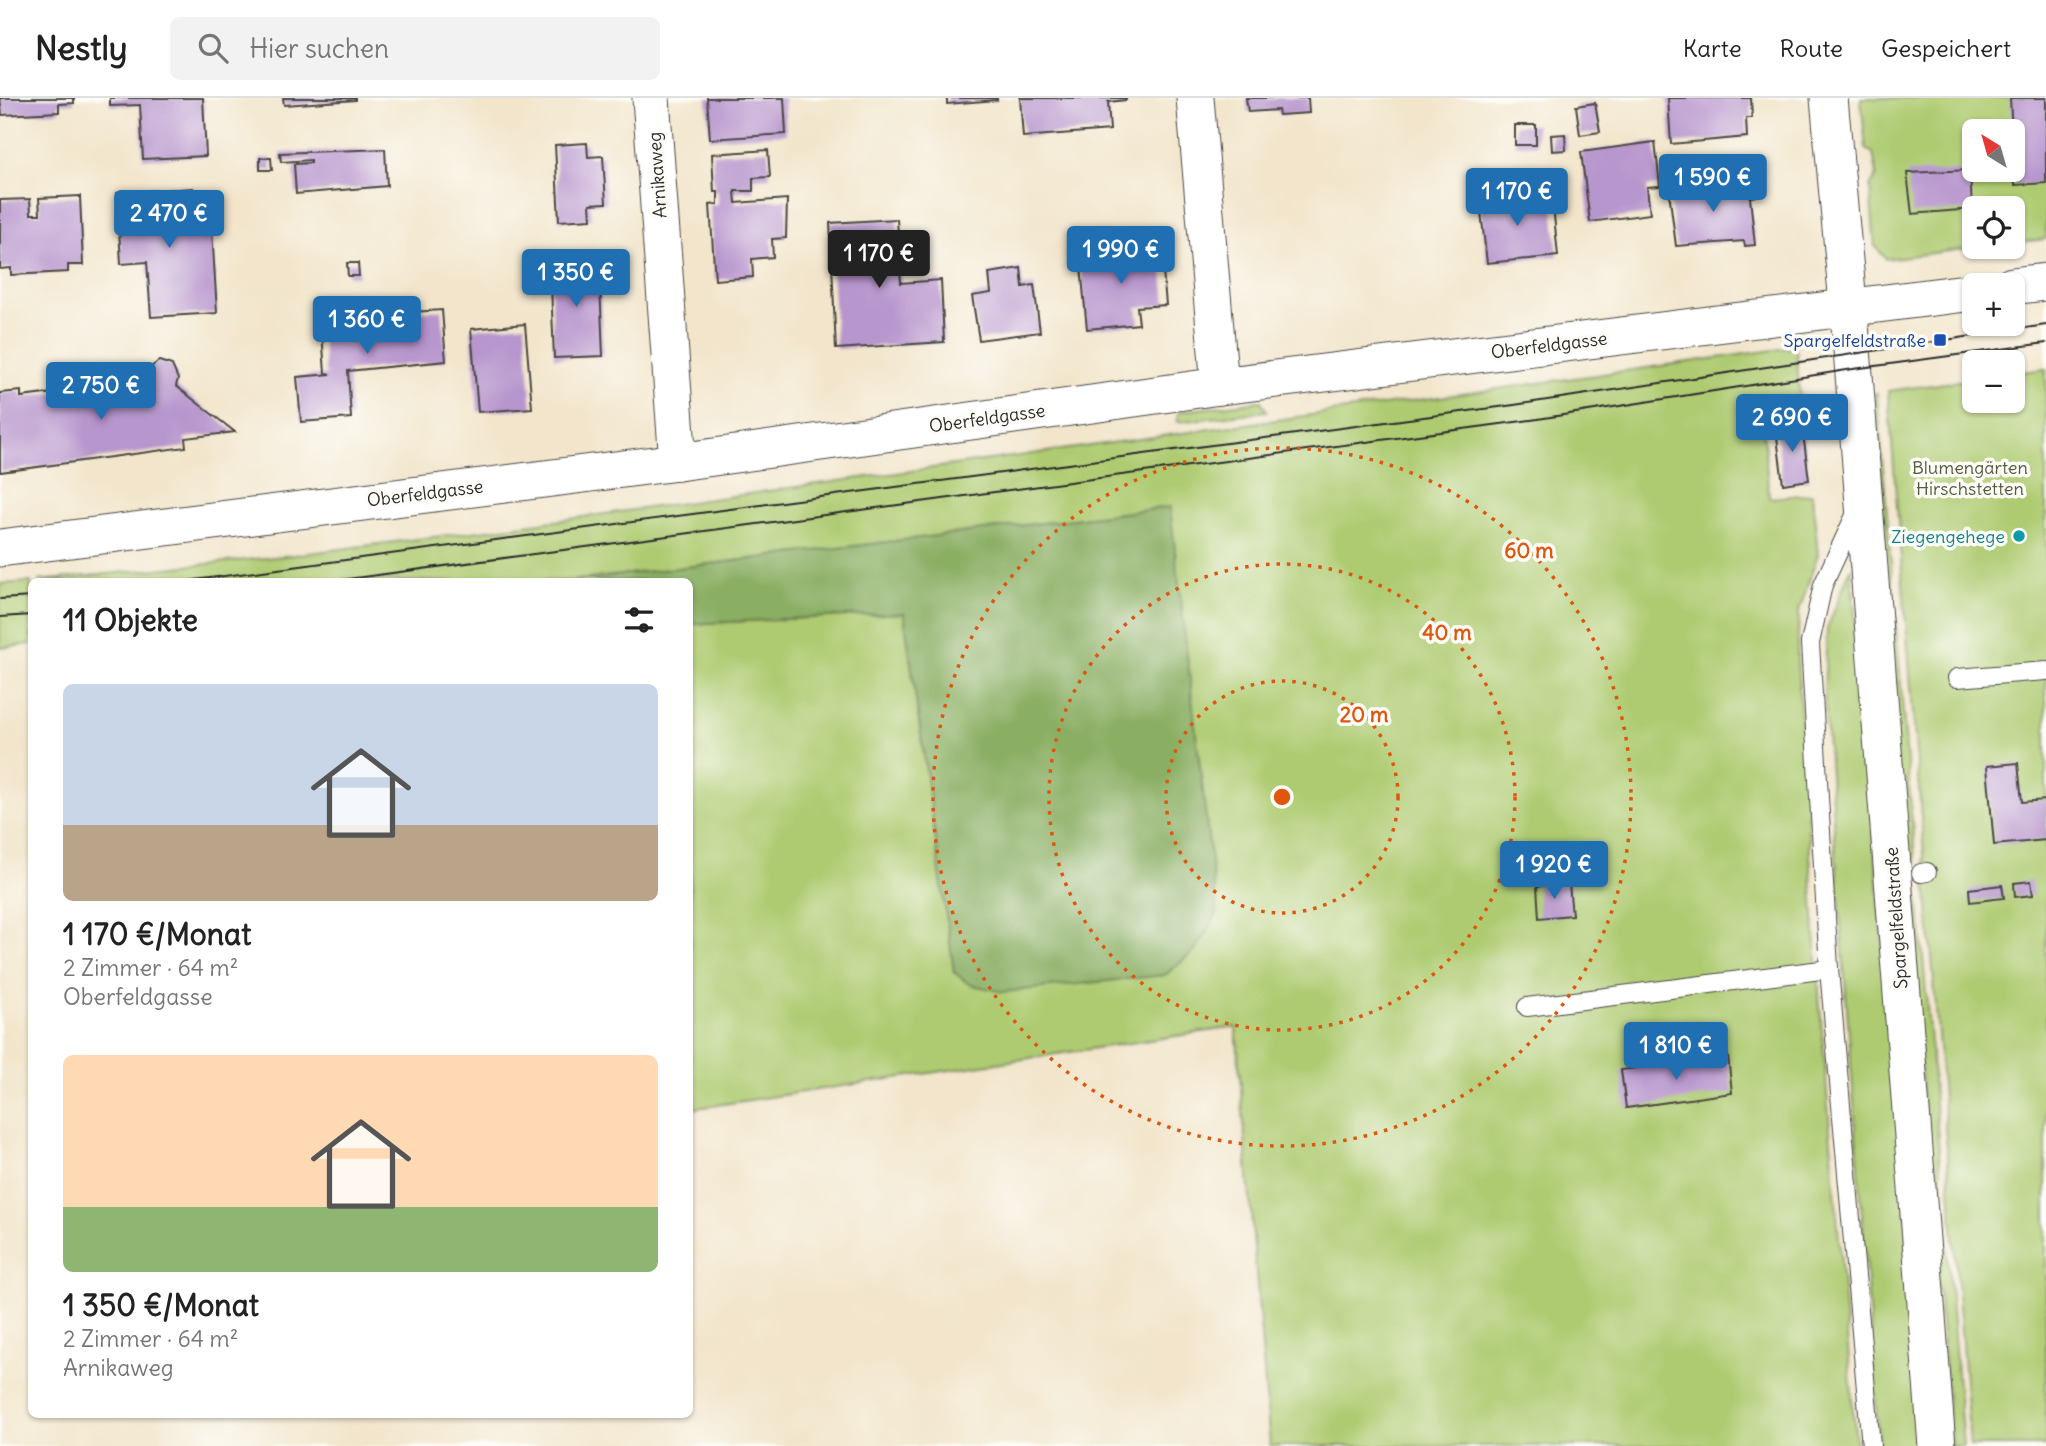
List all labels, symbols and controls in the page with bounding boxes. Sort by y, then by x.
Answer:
search box [170,17,660,80]
text: Nestly [35,27,128,69]
icon: search [194,29,232,67]
text: Hier suchen [250,32,389,65]
text: Karte [1683,33,1742,63]
text: Route [1780,33,1843,63]
text: Gespeichert [1881,33,2011,63]
north arrow [1962,119,2025,182]
map controls [1962,119,2025,413]
street label: Arnikaweg [643,131,671,219]
pin: 1 590 € [1648,155,1778,214]
text: 1 590 € [1675,162,1751,191]
pin: 1 170 € [1452,169,1582,228]
text: 1 170 € [1482,176,1552,205]
pin: 2 470 € [104,190,234,250]
button: locate [1962,196,2025,259]
text: 2 470 € [130,198,208,227]
pin: 1 990 € [1056,226,1186,286]
pin: 1 170 € [814,230,944,290]
text: 1 990 € [1083,234,1159,263]
text: 1 170 € [844,238,914,267]
pin: 1 350 € [511,250,641,309]
text: 1 350 € [538,257,614,286]
button: + [1962,273,2025,336]
pin: 1 360 € [302,296,432,356]
text: 1 360 € [329,304,405,333]
street label: Oberfeldgasse [1489,326,1609,364]
place label: Spargelfeldstraße [1784,329,1926,352]
marker: Spargelfeldstraße [1932,332,1948,348]
button: − [1962,350,2025,413]
pin: 2 750 € [36,362,166,422]
text: 2 750 € [62,370,140,399]
pin: 2 690 € [1727,394,1857,454]
street label: Oberfeldgasse [927,398,1047,438]
text: 2 690 € [1752,402,1832,431]
park label: Blumengärten Hirschstetten [1912,456,2028,500]
street label: Oberfeldgasse [365,474,485,512]
place label: Ziegengehege [1891,525,2005,548]
marker: Ziegengehege [2011,528,2027,544]
text: 60 m [1504,537,1554,564]
text: 11 Objekte [63,601,198,639]
icon: filters [620,601,658,639]
text: 40 m [1422,619,1472,646]
text: 20 m [1340,701,1389,728]
icon: home [298,730,424,856]
centre of rings [1270,785,1294,809]
pin: 1 920 € [1489,842,1619,901]
street label: Spargelfeldstraße [1880,846,1912,990]
text: 1 920 € [1516,849,1592,878]
text: 1 170 €/Monat [63,915,251,953]
text: 2 Zimmer · 64 m² [63,953,238,982]
text: Oberfeldgasse [63,982,213,1011]
pin: 1 810 € [1611,1023,1741,1082]
text: 1 810 € [1640,1030,1712,1059]
icon: home [298,1101,424,1227]
text: 1 350 €/Monat [63,1286,259,1324]
text: 2 Zimmer · 64 m² [63,1324,238,1353]
text: Arnikaweg [63,1353,174,1382]

